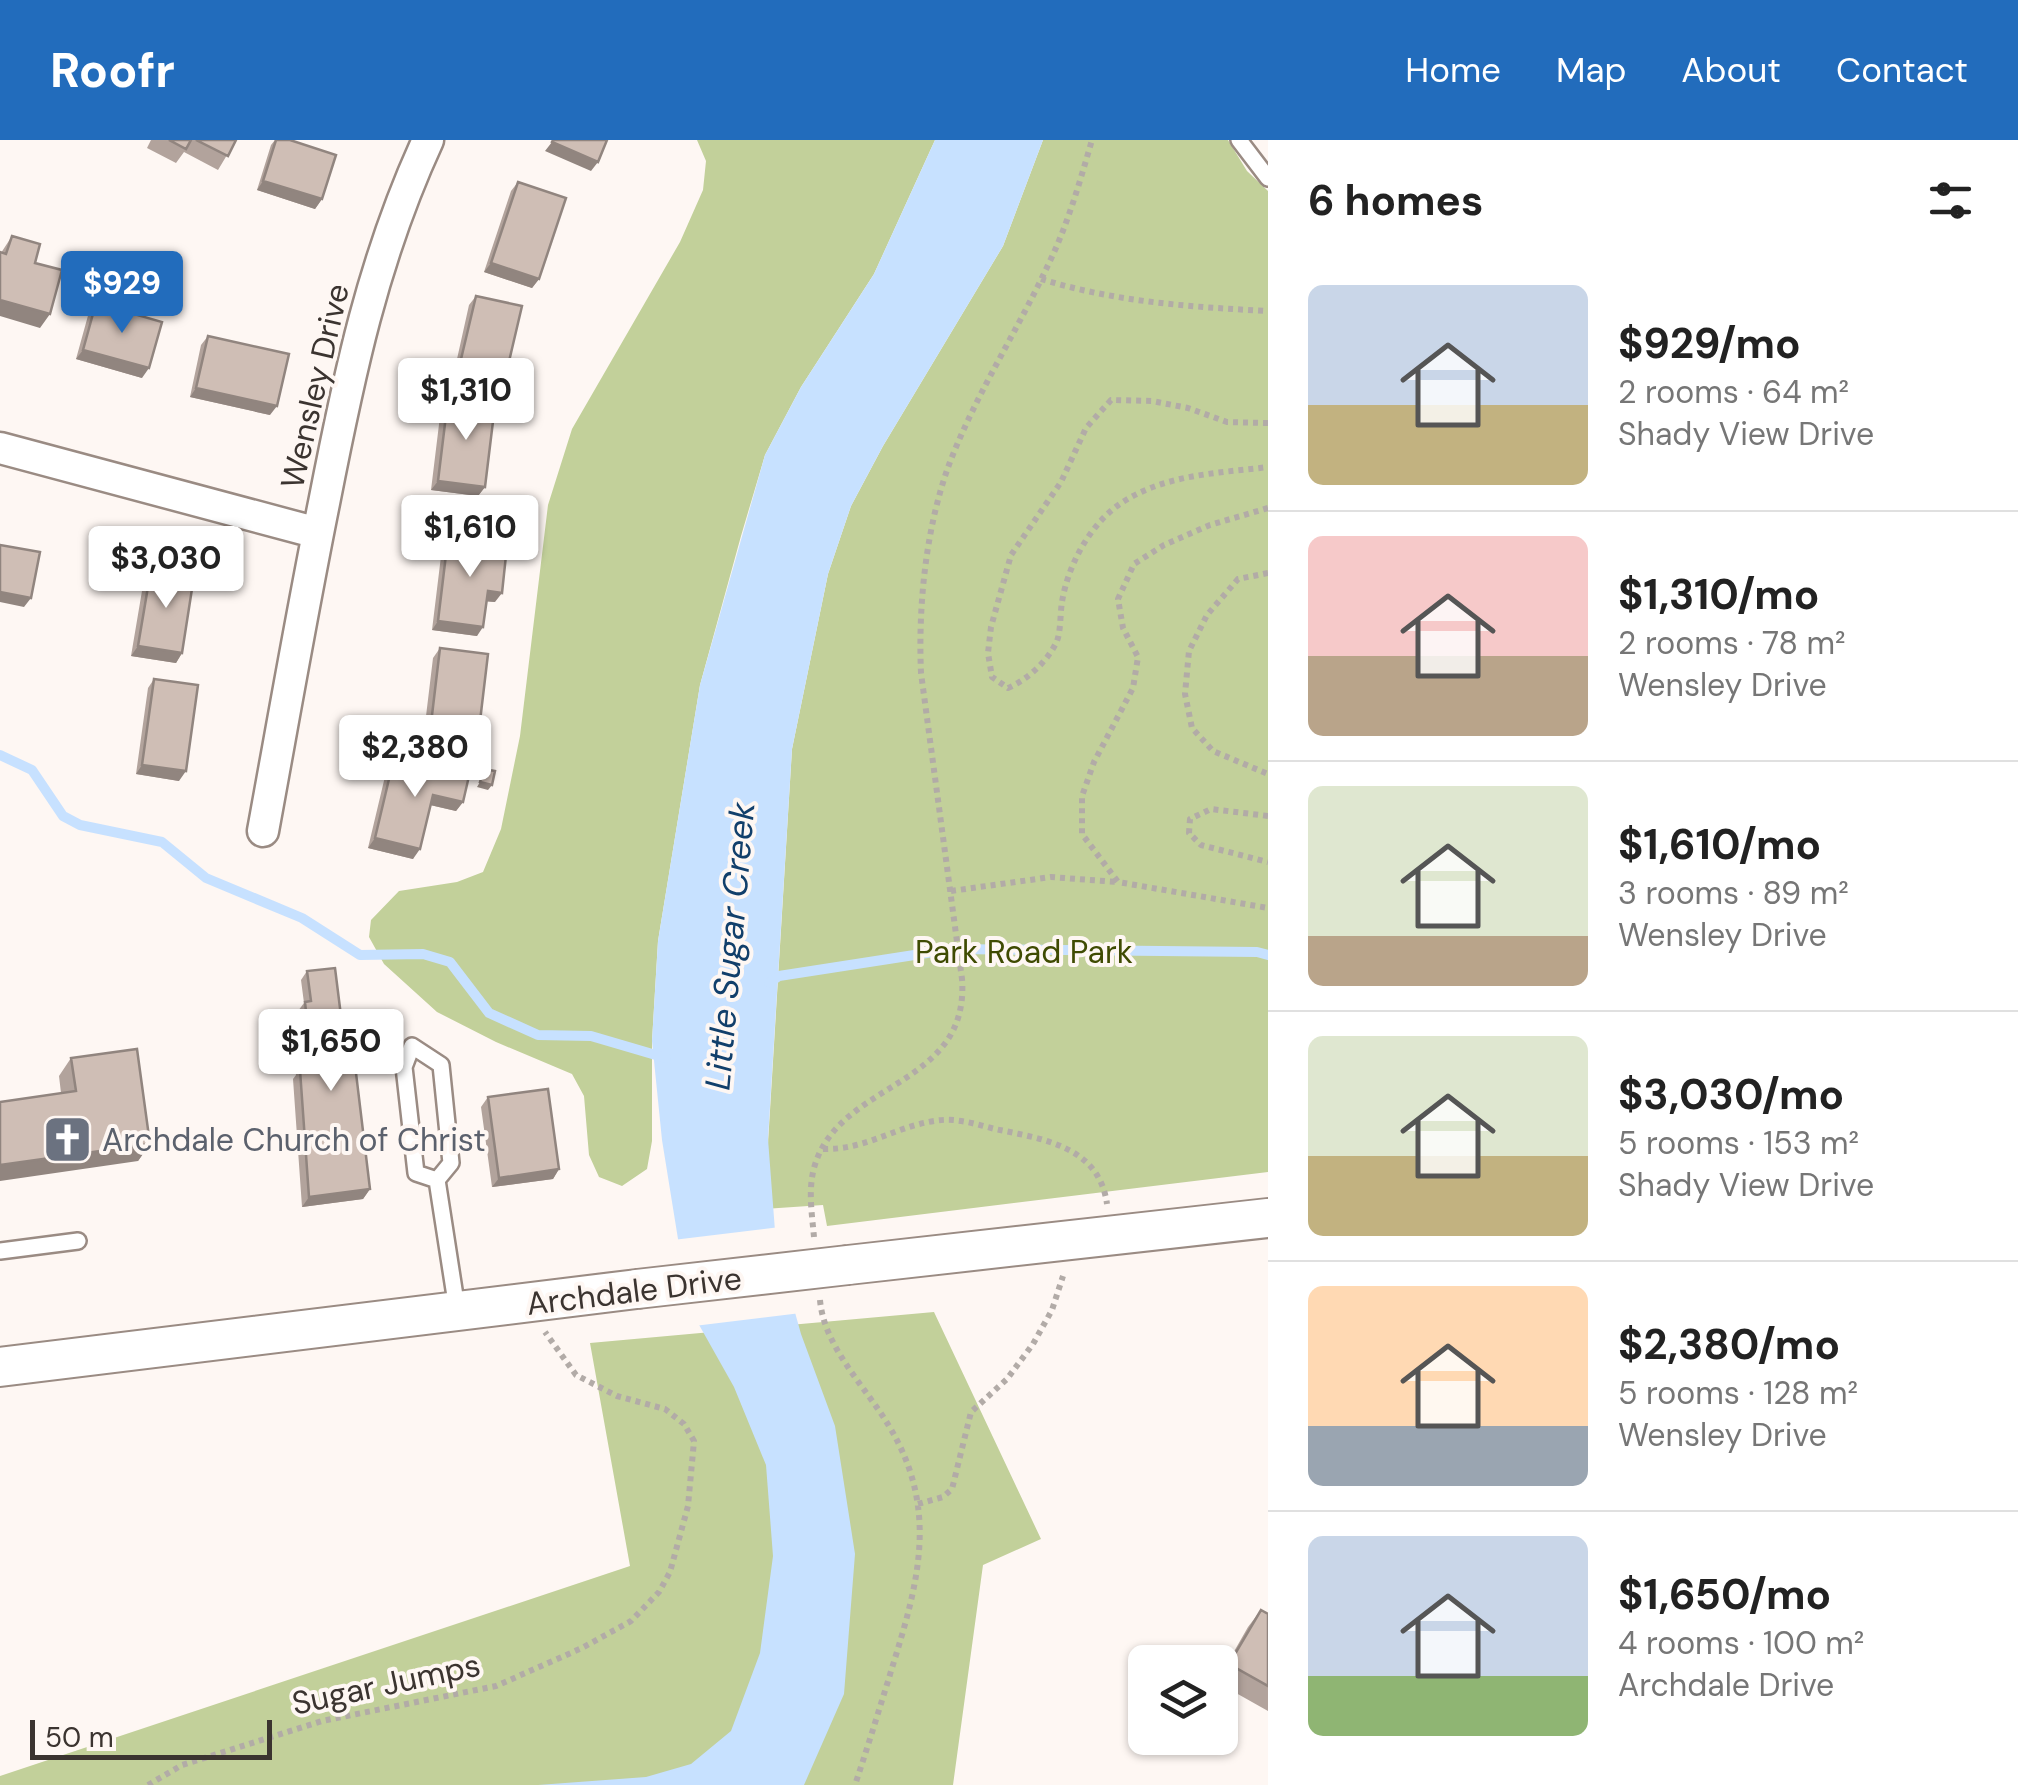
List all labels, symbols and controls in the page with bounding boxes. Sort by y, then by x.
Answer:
text: Roofr [50,39,175,102]
text: Home [1405,47,1501,93]
text: Map [1556,47,1626,93]
text: About [1681,47,1781,93]
text: Contact [1836,47,1968,93]
text: 6 homes [1308,173,1483,228]
icon: filters [1923,173,1978,228]
pin: $929 [63,251,181,336]
text: $929 [83,262,161,304]
street label: Wensley Drive [271,280,359,492]
text: $929/mo [1618,316,1801,371]
icon: home [1388,325,1508,445]
pin: $1,310 [385,358,547,443]
text: $1,310 [420,369,512,411]
text: 2 rooms · 64 m² [1618,371,1849,413]
text: Shady View Drive [1618,413,1874,455]
pin: $1,610 [389,495,551,580]
text: $1,610 [423,506,517,548]
pin: $3,030 [85,526,247,611]
text: $3,030 [111,537,221,579]
text: $1,310/mo [1618,567,1819,622]
icon: home [1388,576,1508,696]
text: 2 rooms · 78 m² [1618,622,1846,664]
text: Wensley Drive [1618,664,1827,706]
pin: $2,380 [334,715,496,800]
text: $2,380 [361,726,469,768]
water label: Little Sugar Creek [694,800,766,1092]
text: $1,610/mo [1618,817,1821,872]
icon: home [1388,826,1508,946]
text: 3 rooms · 89 m² [1618,872,1849,914]
text: Wensley Drive [1618,914,1827,956]
park label: Park Road Park [915,931,1133,973]
pin: $1,650 [250,1009,412,1094]
text: $1,650 [281,1020,381,1062]
text: $3,030/mo [1618,1067,1844,1122]
icon: home [1388,1076,1508,1196]
church icon: Archdale Church of Christ [41,1114,93,1166]
place label: Archdale Church of Christ [102,1119,486,1161]
text: 5 rooms · 153 m² [1618,1122,1859,1164]
text: Shady View Drive [1618,1164,1874,1206]
street label: Archdale Drive [524,1257,744,1325]
text: $2,380/mo [1618,1317,1840,1372]
icon: home [1388,1326,1508,1446]
text: 5 rooms · 128 m² [1618,1372,1858,1414]
text: Wensley Drive [1618,1414,1827,1456]
text: $1,650/mo [1618,1567,1831,1622]
icon: home [1388,1576,1508,1696]
text: 4 rooms · 100 m² [1618,1622,1864,1664]
street label: Sugar Jumps [288,1644,484,1724]
map controls [1128,1645,1238,1755]
button: layers [1128,1645,1238,1755]
text: Archdale Drive [1618,1664,1834,1706]
scale bar [30,1715,272,1760]
text: 50 m [45,1719,114,1756]

